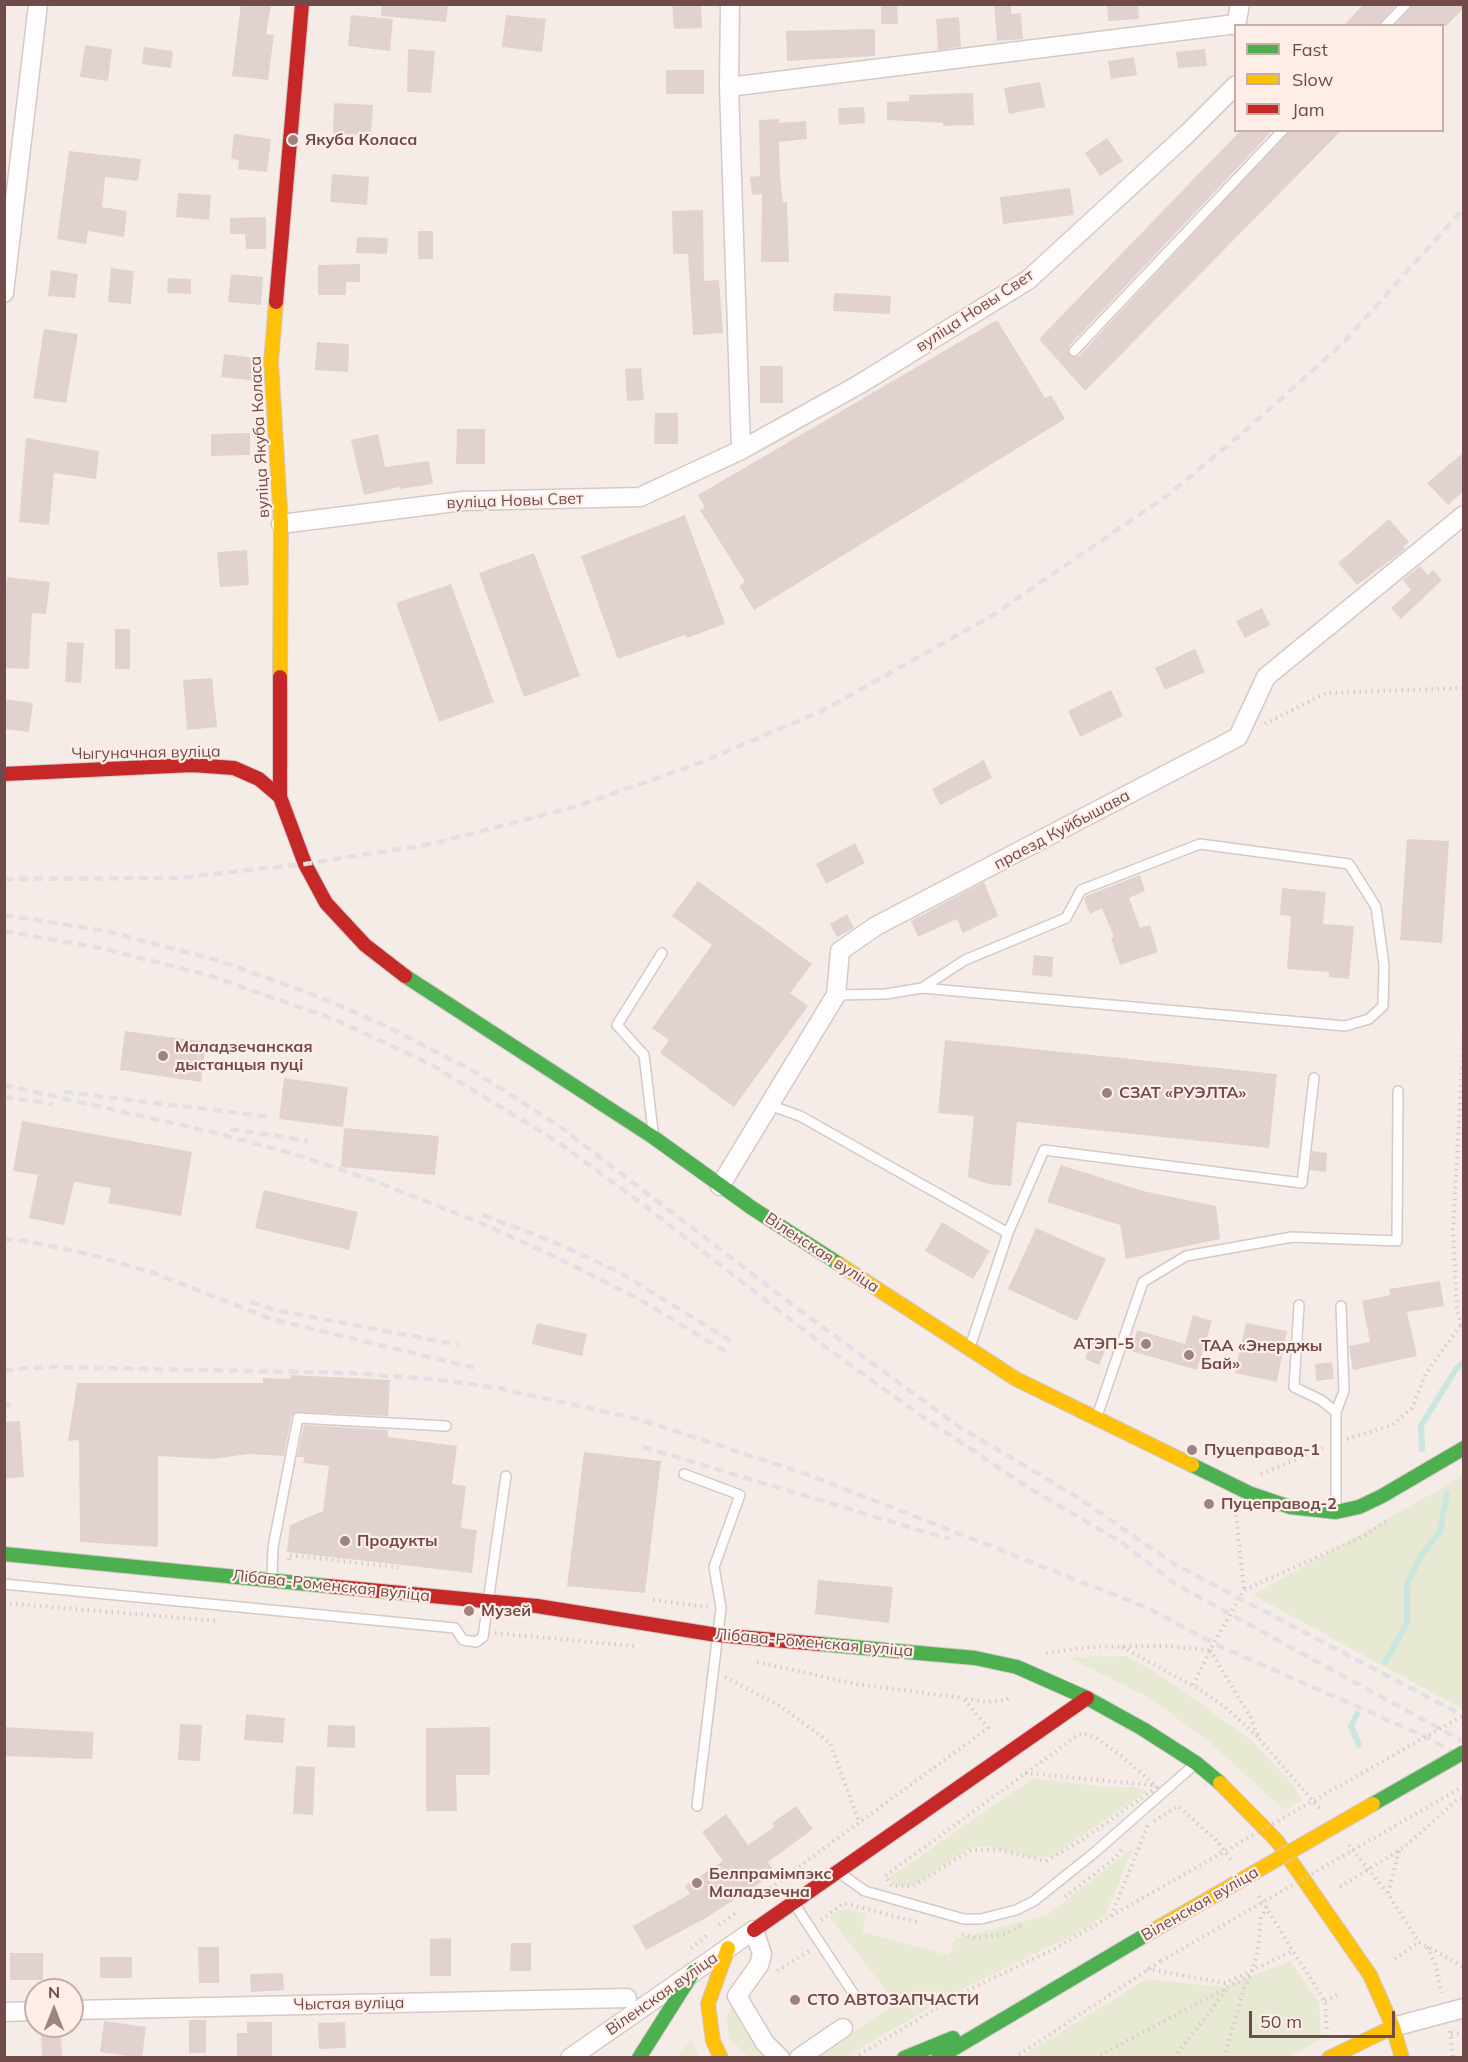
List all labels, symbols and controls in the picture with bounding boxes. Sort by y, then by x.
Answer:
legend [1234,24,1444,132]
text: Fast [1292,38,1328,61]
text: Slow [1292,68,1333,91]
text: Jam [1292,98,1325,121]
place label: Якуба Коласа [305,130,417,150]
marker: Якуба Коласа [286,133,300,147]
street label: вуліца Новы Свет [912,266,1038,356]
street label: вуліца Якуба Коласа [246,355,274,519]
street label: вуліца Новы Свет [446,489,584,513]
street label: Чыгуначная вуліца [71,742,221,764]
street label: праезд Куйбышава [991,786,1133,874]
place label: Маладзечанская дыстанцыя пуці [175,1037,313,1075]
marker: Маладзечанская дыстанцыя пуці [156,1049,170,1063]
place label: СЗАТ «РУЭЛТА» [1119,1083,1246,1103]
marker: СЗАТ «РУЭЛТА» [1100,1086,1114,1100]
street label: Віленская вуліца [761,1209,883,1297]
place label: АТЭП-5 [1073,1334,1134,1354]
place label: ТАА «Энерджы Бай» [1201,1336,1322,1374]
marker: АТЭП-5 [1139,1337,1153,1351]
marker: ТАА «Энерджы Бай» [1182,1348,1196,1362]
place label: Пуцеправод-1 [1204,1440,1320,1460]
marker: Пуцеправод-1 [1185,1443,1199,1457]
place label: Пуцеправод-2 [1221,1494,1337,1514]
marker: Пуцеправод-2 [1202,1497,1216,1511]
place label: Продукты [357,1531,438,1551]
marker: Продукты [338,1534,352,1548]
street label: Лібава-Роменская вуліца [231,1566,431,1606]
place label: Музей [481,1601,531,1621]
marker: Музей [462,1604,476,1618]
street label: Лібава-Роменская вуліца [714,1625,914,1661]
street label: Віленская вуліца [1138,1863,1262,1945]
place label: Белпрамімпэкс Маладзечна [709,1864,831,1902]
marker: Белпрамімпэкс Маладзечна [690,1876,704,1890]
street label: Віленская вуліца [602,1948,722,2040]
north arrow [24,1978,84,2038]
text: N [48,1982,60,2002]
place label: СТО АВТОЗАПЧАСТИ [807,1990,979,2010]
street label: Чыстая вуліца [293,1993,405,2015]
marker: СТО АВТОЗАПЧАСТИ [788,1993,802,2007]
scale bar [1252,1999,1398,2037]
text: 50 m [1260,2010,1302,2033]

